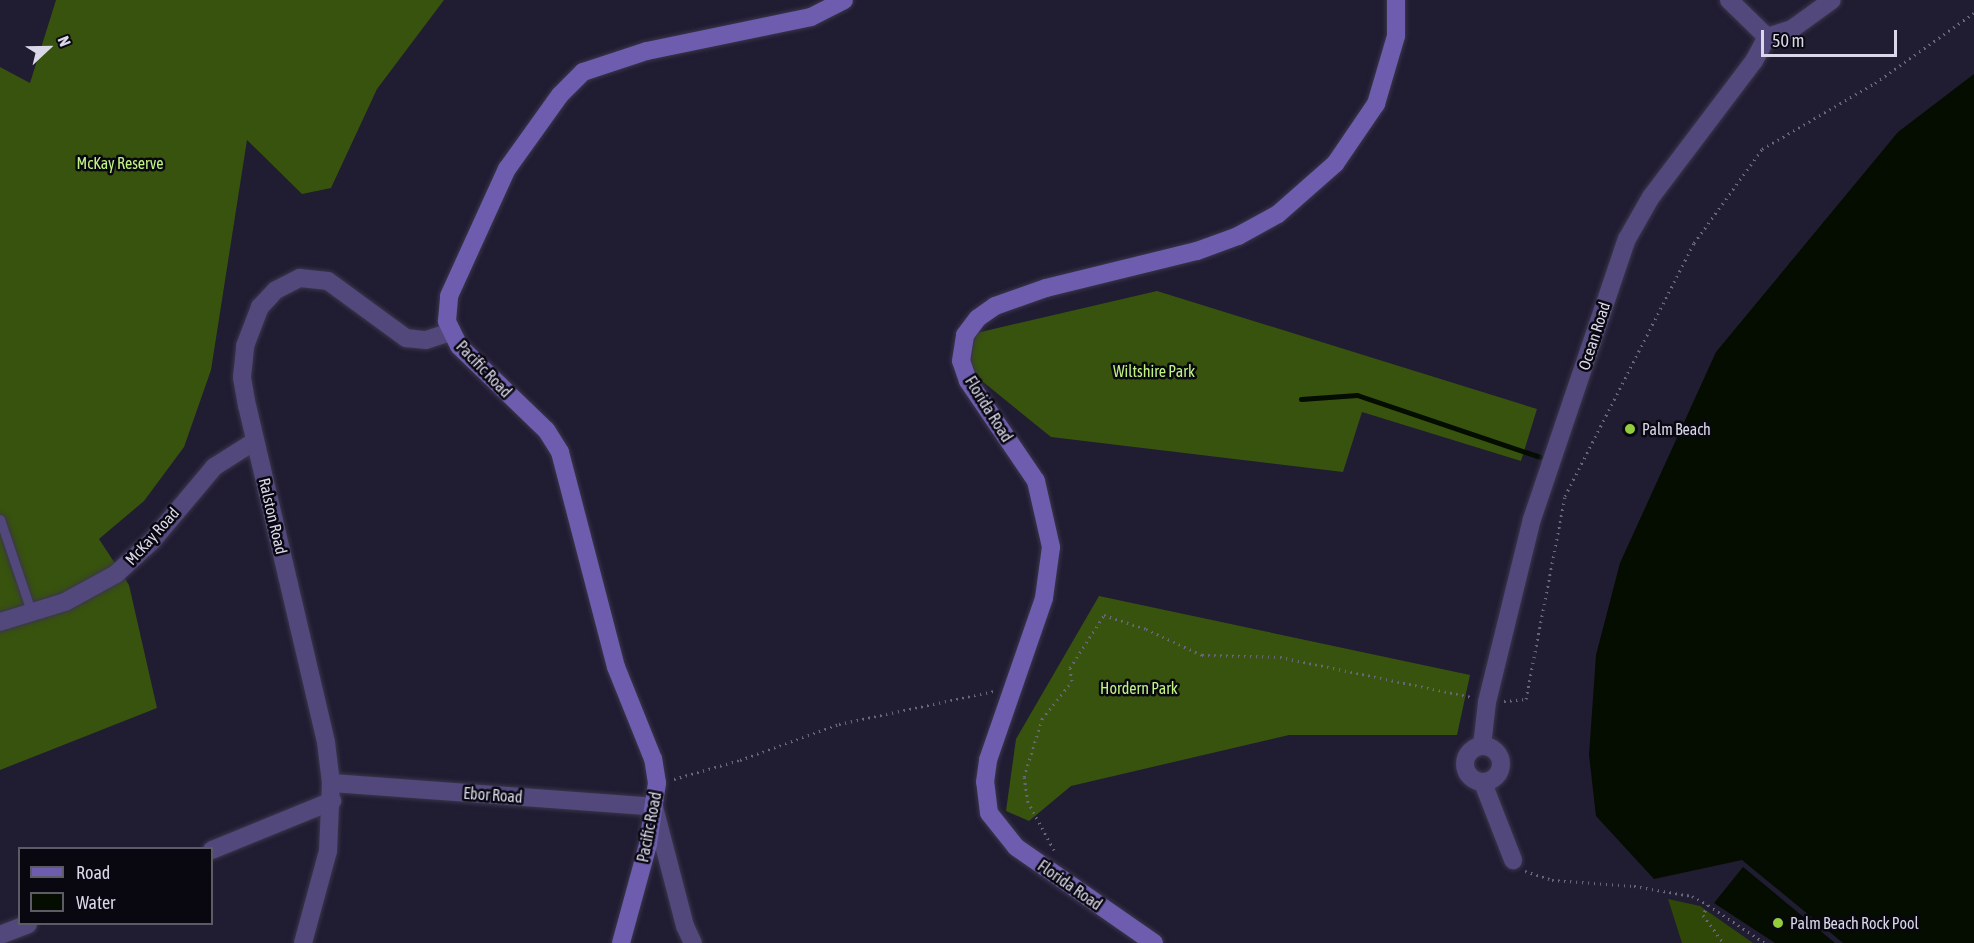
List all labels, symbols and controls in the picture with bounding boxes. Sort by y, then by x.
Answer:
north arrow [18,18,78,78]
scale bar [1764,18,1900,56]
text: 50 m [1772,30,1804,51]
text: N [55,33,75,49]
park label: McKay Reserve [77,153,163,173]
street label: Ocean Road [1574,300,1614,372]
street label: Pacific Road [452,337,516,401]
park label: Wiltshire Park [1113,361,1195,381]
street label: Florida Road [961,372,1017,446]
place label: Palm Beach [1642,419,1711,439]
marker: Palm Beach [1623,422,1637,436]
street label: Ralston Road [255,476,291,556]
street label: McKay Road [121,503,183,569]
park label: Hordern Park [1100,678,1178,698]
street label: Ebor Road [463,783,523,807]
street label: Pacific Road [633,790,665,864]
legend [18,847,213,925]
street label: Florida Road [1034,856,1106,914]
text: Road [76,862,110,883]
text: Water [76,892,115,913]
place label: Palm Beach Rock Pool [1790,913,1919,933]
marker: Palm Beach Rock Pool [1771,916,1785,930]

